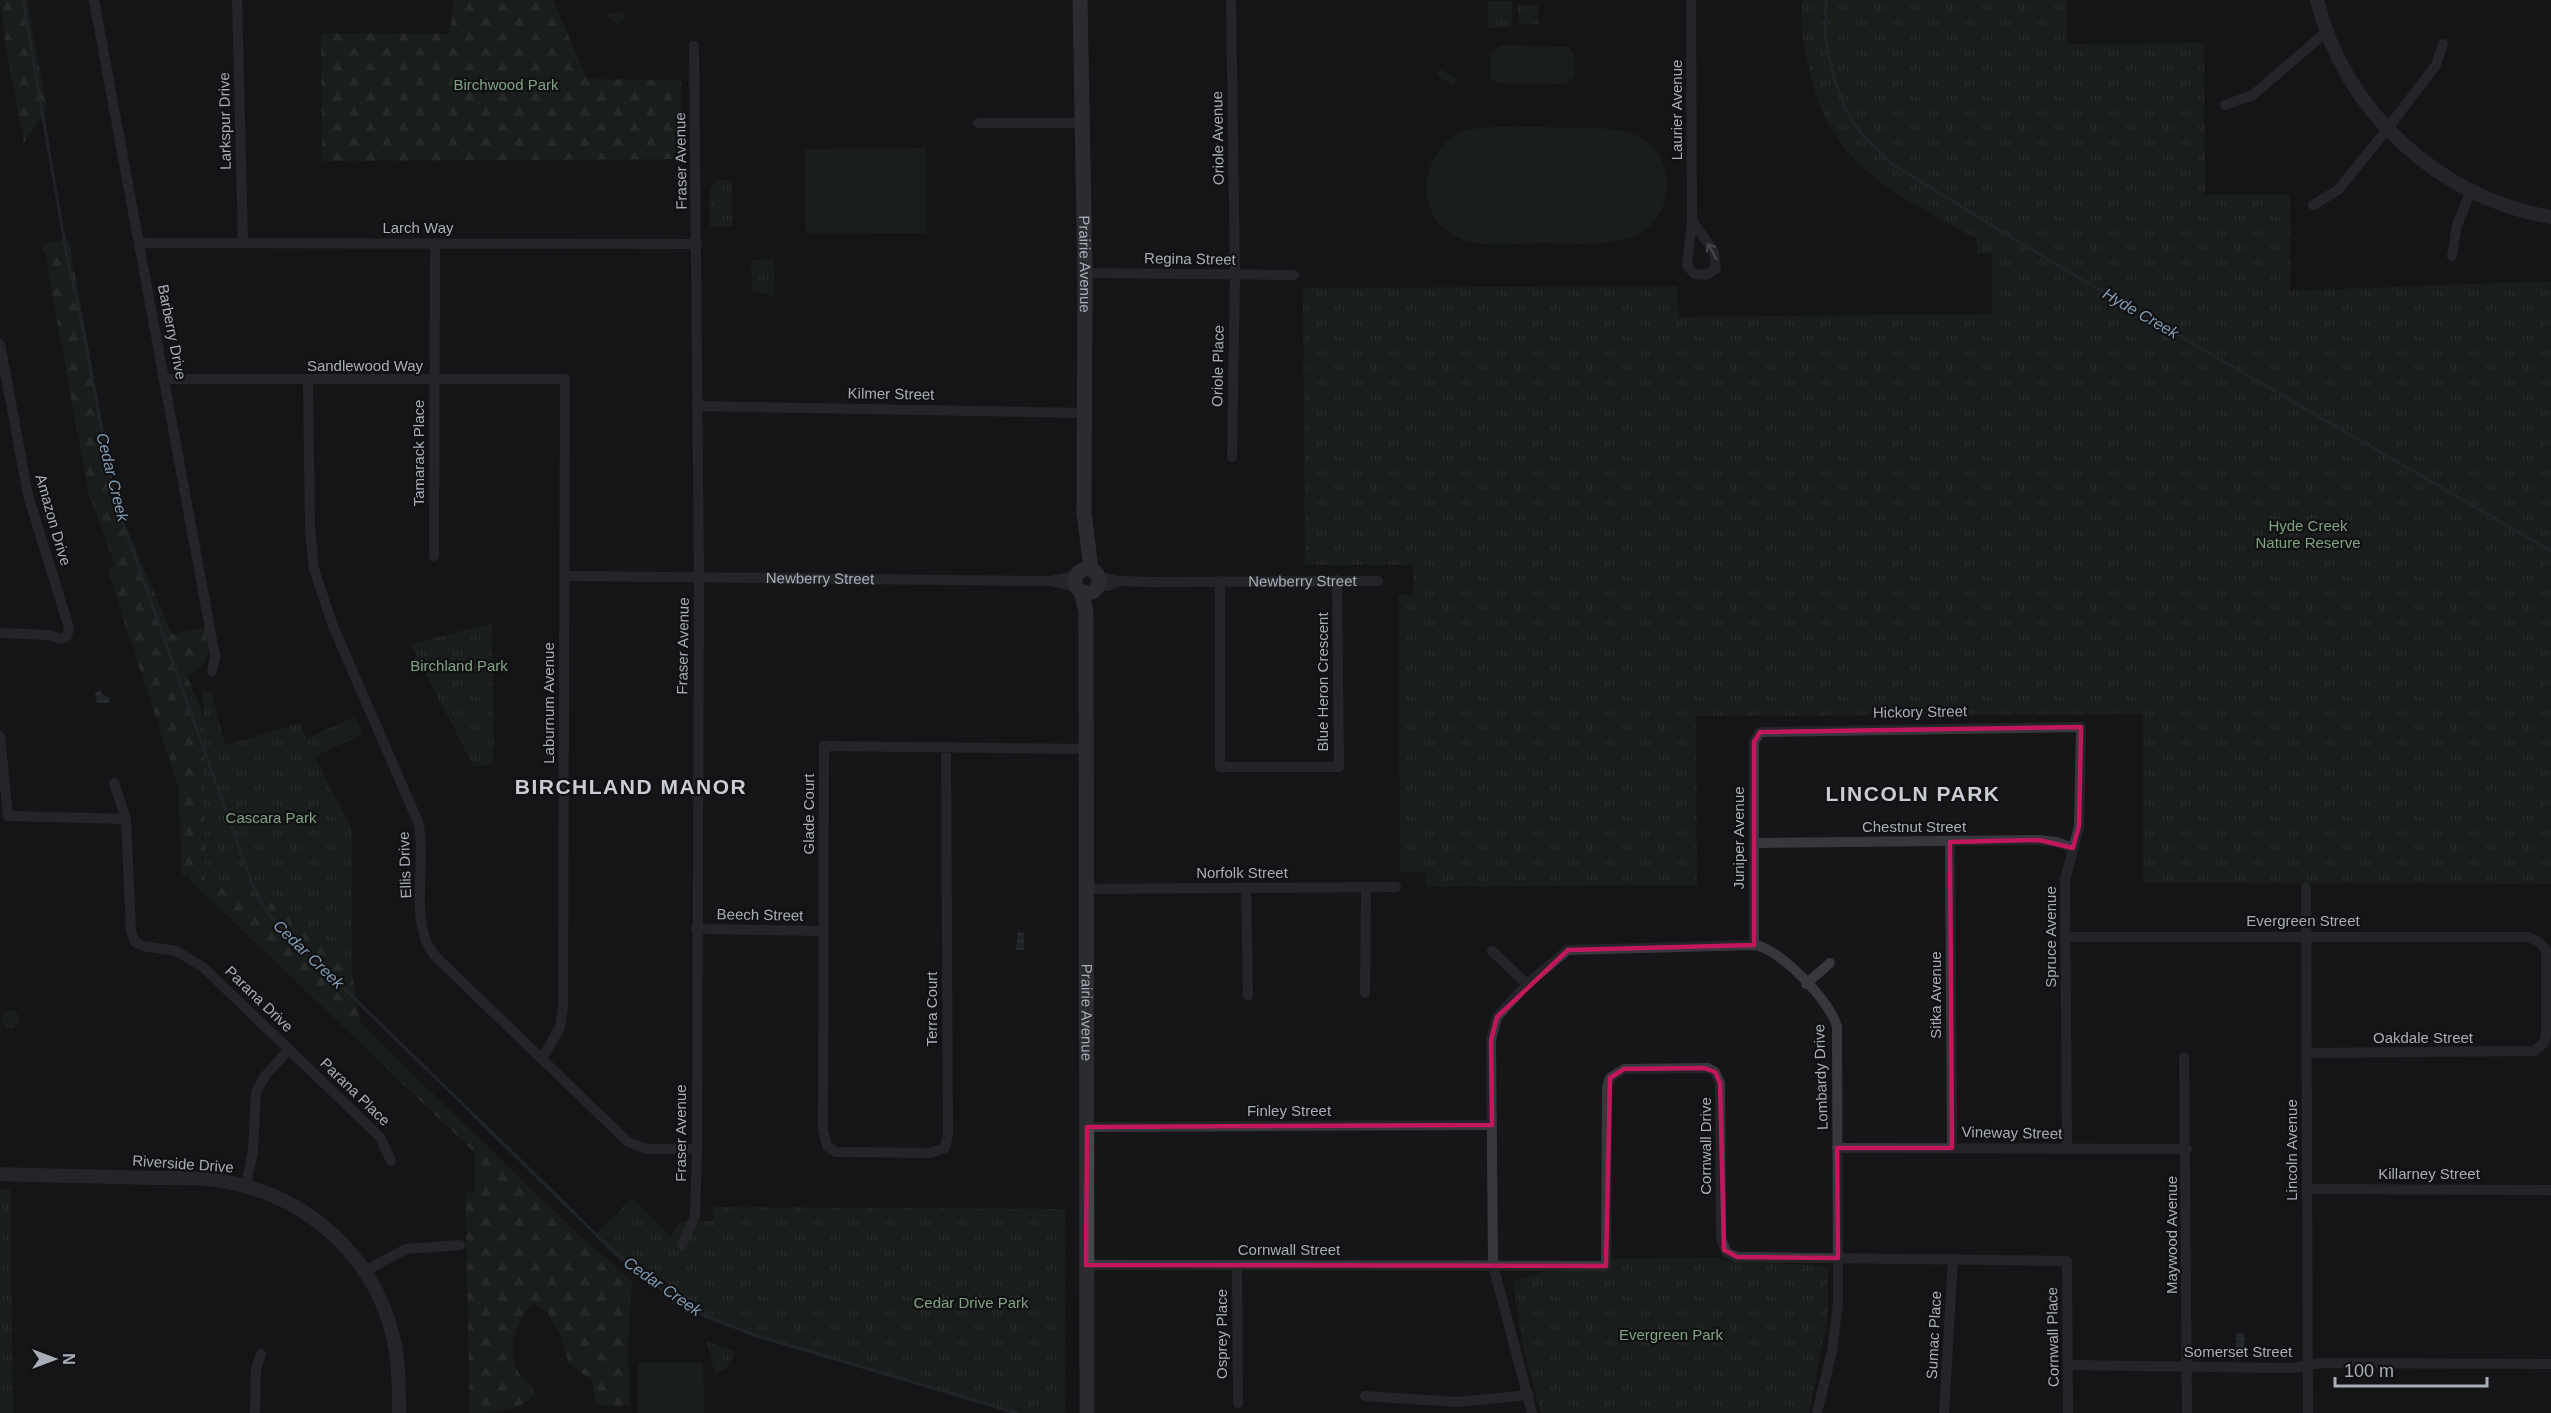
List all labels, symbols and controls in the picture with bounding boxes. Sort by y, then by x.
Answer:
street label: Laurier Avenue [1668,60,1685,160]
street label: Larkspur Drive [215,72,234,170]
park label: Birchwood Park [453,76,559,93]
street label: Oriole Avenue [1208,91,1227,185]
street label: Fraser Avenue [671,112,690,210]
street label: Prairie Avenue [1076,215,1094,313]
street label: Larch Way [382,219,454,236]
one-way arrow [1706,243,1717,261]
street label: Regina Street [1144,249,1237,268]
street label: Barberry Drive [155,283,190,381]
water label: Hyde Creek [2100,285,2182,342]
street label: Oriole Place [1208,325,1227,407]
street label: Sandlewood Way [307,357,424,374]
street label: Kilmer Street [848,384,935,403]
street label: Tamarack Place [410,400,427,506]
water label: Cedar Creek [93,431,132,524]
street label: Amazon Drive [32,472,75,567]
park label: Hyde Creek Nature Reserve [2255,517,2361,551]
street label: Newberry Street [766,569,875,587]
street label: Newberry Street [1248,572,1358,590]
street label: Fraser Avenue [673,597,692,695]
street label: Blue Heron Crescent [1314,612,1331,752]
street label: Laburnum Avenue [540,642,557,764]
park label: Birchland Park [410,657,508,674]
street label: Hickory Street [1873,702,1968,721]
street label: Glade Court [800,773,817,854]
district label: BIRCHLAND MANOR [515,775,747,798]
district label: LINCOLN PARK [1825,782,2001,805]
street label: Juniper Avenue [1730,786,1747,890]
park label: Cascara Park [226,809,317,826]
street label: Chestnut Street [1862,818,1967,835]
street label: Ellis Drive [395,831,414,899]
street label: Norfolk Street [1196,864,1289,881]
street label: Spruce Avenue [2042,886,2059,988]
street label: Beech Street [717,905,804,924]
street label: Evergreen Street [2246,912,2361,929]
water label: Cedar Creek [270,917,348,993]
street label: Sitka Avenue [1927,951,1944,1039]
street label: Parana Drive [222,962,297,1035]
street label: Prairie Avenue [1078,964,1096,1061]
street label: Terra Court [923,971,940,1047]
street label: Lombardy Drive [1810,1024,1831,1130]
street label: Oakdale Street [2373,1029,2474,1046]
street label: Parana Place [317,1054,394,1129]
street label: Fraser Avenue [672,1084,689,1182]
street label: Cornwall Drive [1697,1097,1714,1195]
street label: Lincoln Avenue [2283,1099,2300,1201]
street label: Finley Street [1247,1102,1332,1119]
street label: Vineway Street [1962,1123,2063,1142]
street label: Riverside Drive [132,1151,234,1176]
street label: Killarney Street [2378,1165,2481,1182]
street label: Maywood Avenue [2163,1176,2180,1294]
street label: Cornwall Street [1238,1241,1341,1258]
water label: Cedar Creek [621,1253,706,1320]
street label: Cornwall Place [2043,1287,2062,1387]
street label: Osprey Place [1213,1289,1230,1379]
street label: Sumac Place [1923,1290,1944,1380]
park label: Cedar Drive Park [913,1294,1029,1311]
park label: Evergreen Park [1619,1326,1724,1343]
north arrow [24,1329,84,1389]
street label: Somerset Street [2184,1343,2293,1360]
scale bar [2335,1350,2486,1388]
text: N [60,1353,77,1365]
text: 100 m [2344,1361,2394,1381]

